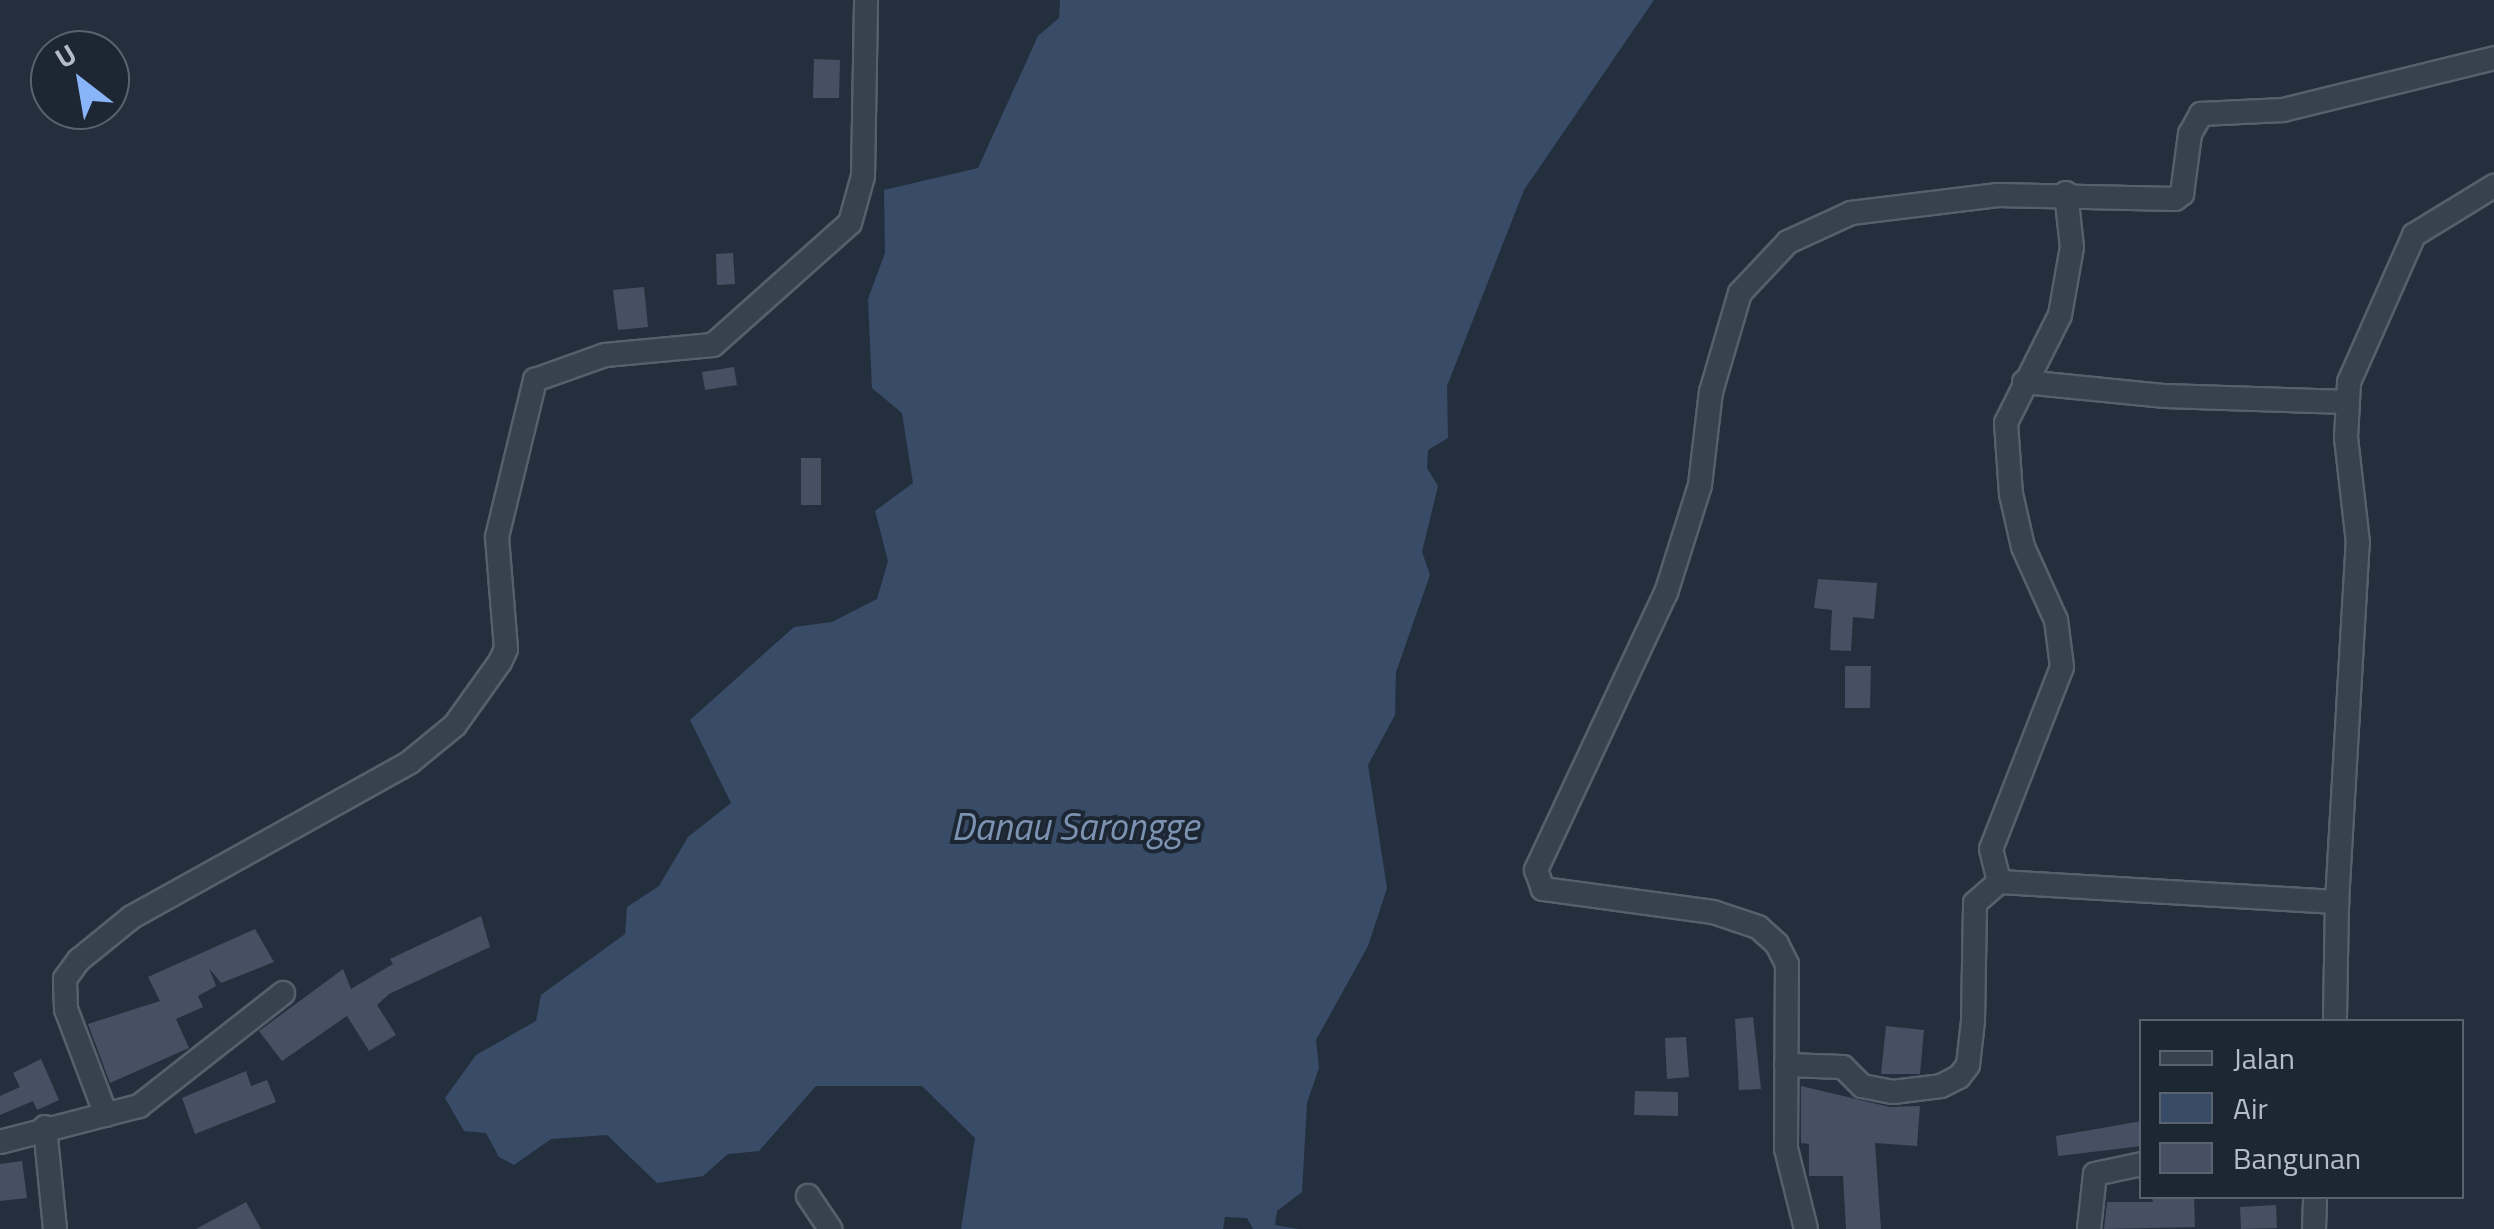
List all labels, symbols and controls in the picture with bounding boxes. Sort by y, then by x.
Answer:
north arrow [30,30,130,130]
text: U [46,32,84,79]
water label: Danau Sarongge [951,804,1199,850]
legend [2139,1019,2464,1199]
text: Jalan [2233,1035,2295,1081]
text: Air [2233,1085,2268,1131]
text: Bangunan [2233,1135,2361,1181]

